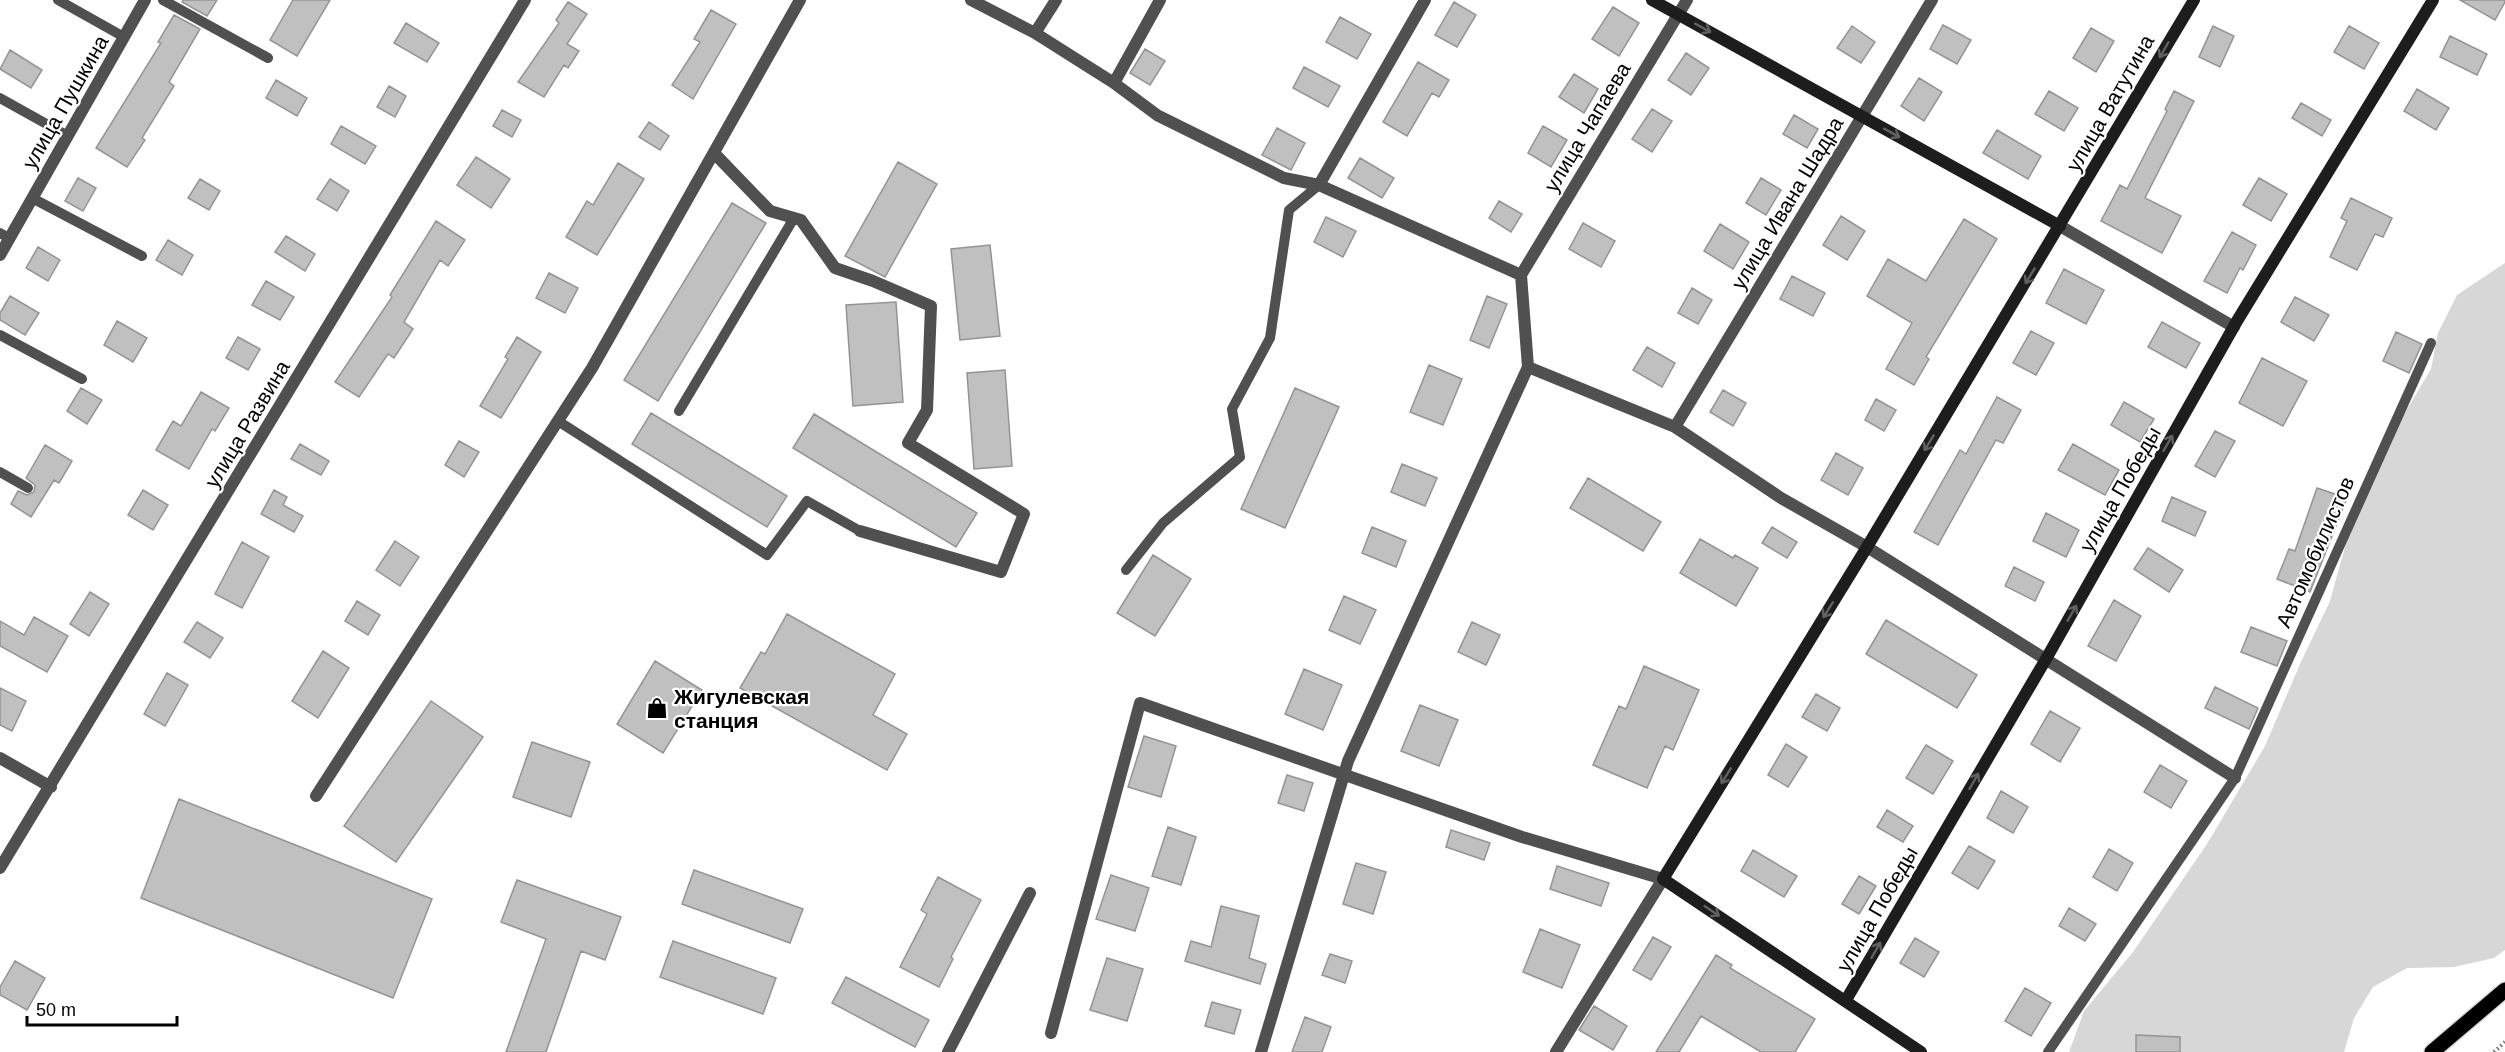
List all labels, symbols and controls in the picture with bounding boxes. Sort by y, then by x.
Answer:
one-way arrow [1694,23,1712,34]
street label: улица Ватутина [2062,30,2159,175]
street label: улица Пушкина [17,31,113,173]
one-way arrow [2158,41,2170,58]
street label: улица Чапаева [1539,58,1635,196]
street label: улица Ивана Шадра [1726,112,1848,293]
one-way arrow [1883,128,1901,139]
one-way arrow [2024,267,2036,284]
street label: улица Развина [200,356,294,492]
street label: улица Победы [2075,422,2165,556]
one-way arrow [1923,434,1935,451]
one-way arrow [2162,435,2174,452]
street label: Автомобилистов [2271,473,2359,631]
one-way arrow [1822,601,1834,618]
one-way arrow [2067,604,2078,622]
place label: Жигулевская станция [673,685,809,732]
shop icon: Жигулевская станция [645,696,669,720]
one-way arrow [1720,767,1732,784]
one-way arrow [1969,773,1981,790]
street label: улица Победы [1832,842,1922,976]
one-way arrow [1703,905,1719,917]
one-way arrow [1870,942,1882,959]
scale bar [27,989,177,1027]
text: 50 m [36,1000,76,1020]

